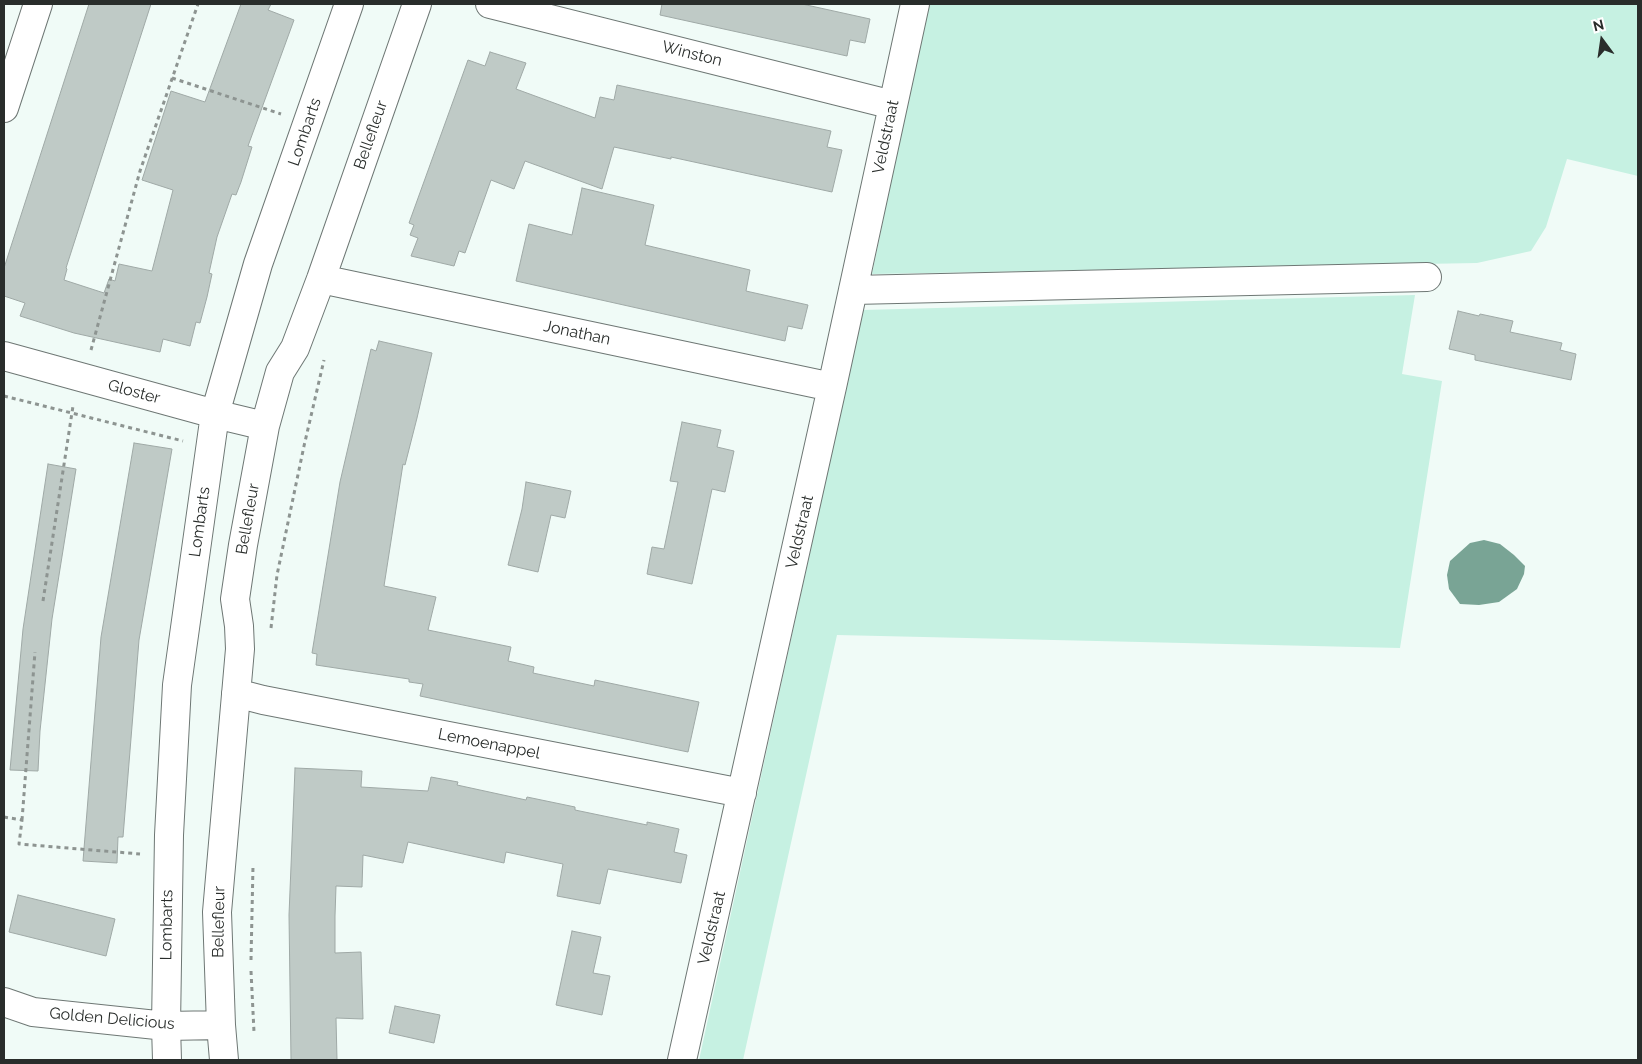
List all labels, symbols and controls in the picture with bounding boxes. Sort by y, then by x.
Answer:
north arrow [1577,15,1627,65]
text: N [1591,16,1605,35]
street label: Winston [660,37,724,71]
street label: Lombarts [284,95,326,169]
street label: Bellefleur [350,98,392,172]
street label: Veldstraat [869,98,903,176]
street label: Jonathan [542,317,612,349]
street label: Gloster [106,376,162,408]
street label: Bellefleur [232,482,264,556]
street label: Lombarts [186,486,214,558]
street label: Veldstraat [782,493,818,571]
street label: Lemoenappel [436,725,542,763]
street label: Bellefleur [209,886,229,958]
street label: Veldstraat [694,889,730,967]
street label: Lombarts [157,890,177,960]
street label: Golden Delicious [49,1004,175,1034]

